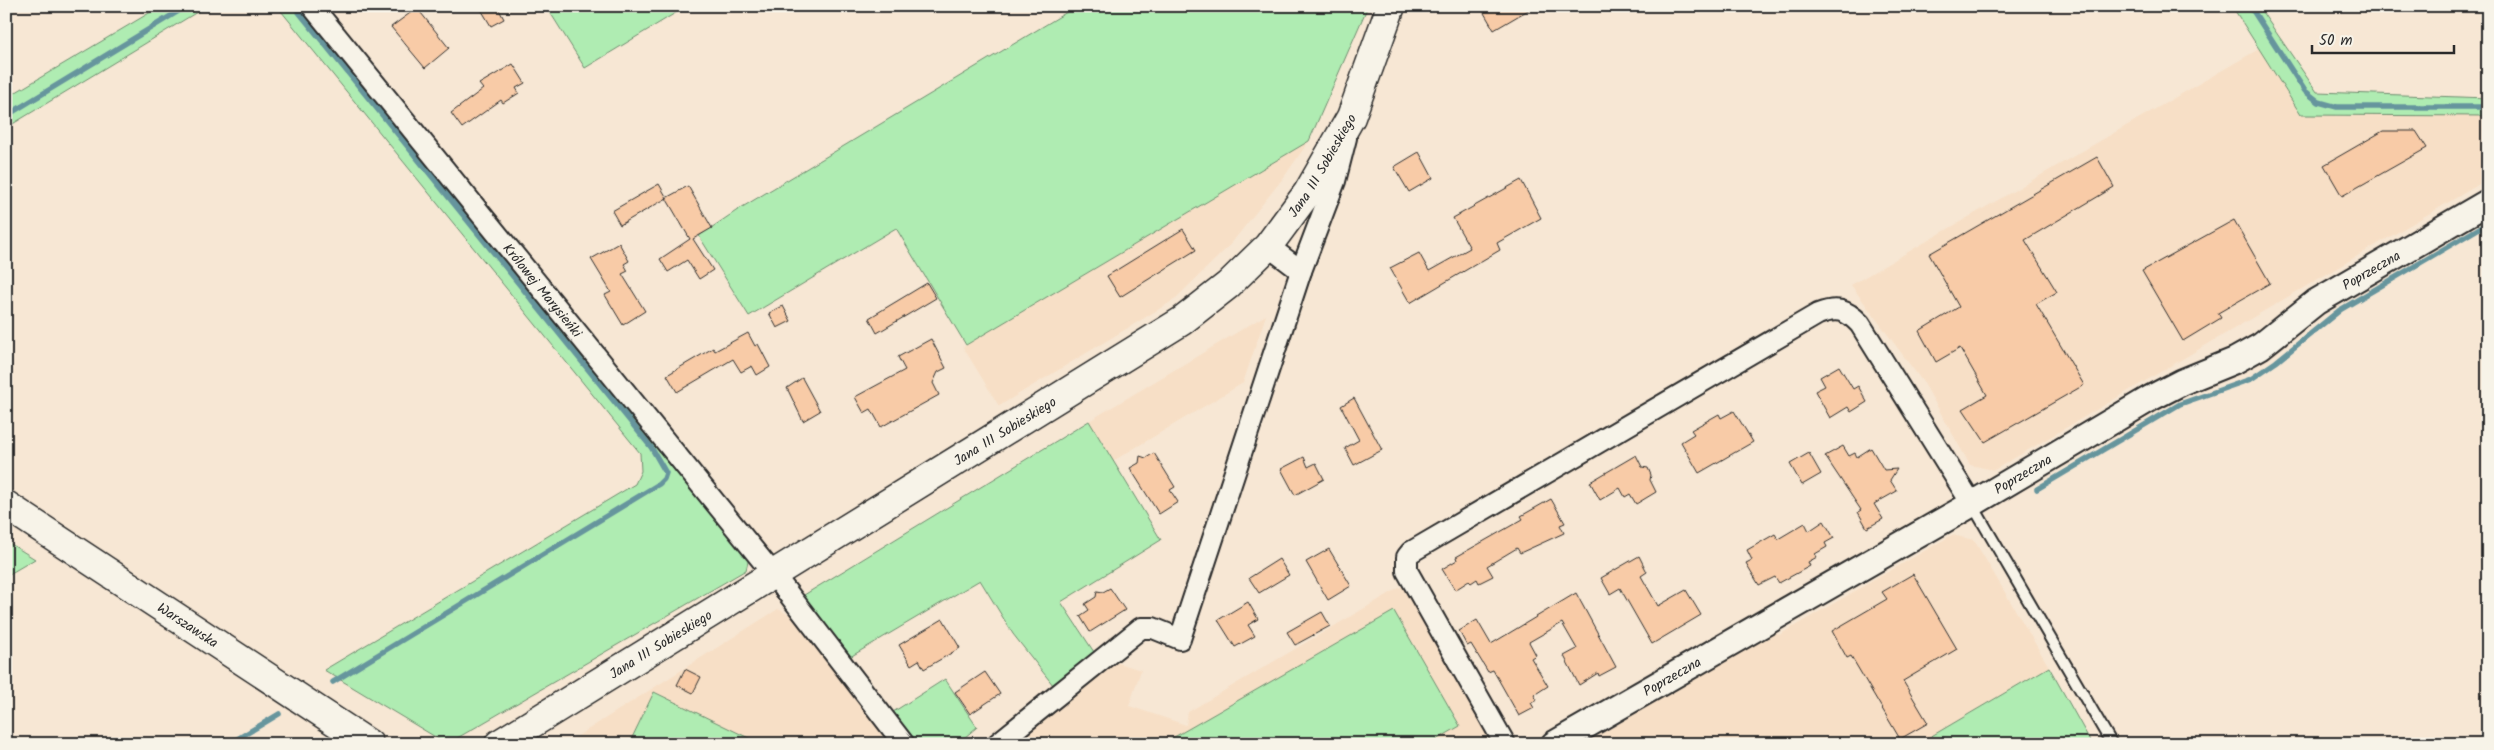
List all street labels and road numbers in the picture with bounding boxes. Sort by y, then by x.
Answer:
street label: Jana III Sobieskiego [1283,110,1363,222]
street label: Królowej Marysieńki [497,239,587,343]
street label: Poprzeczna [2338,245,2405,297]
street label: Jana III Sobieskiego [950,391,1061,472]
street label: Poprzeczna [1990,449,2057,501]
street label: Warszawska [152,597,223,654]
street label: Jana III Sobieskiego [605,605,717,685]
street label: Poprzeczna [1639,652,1706,703]

